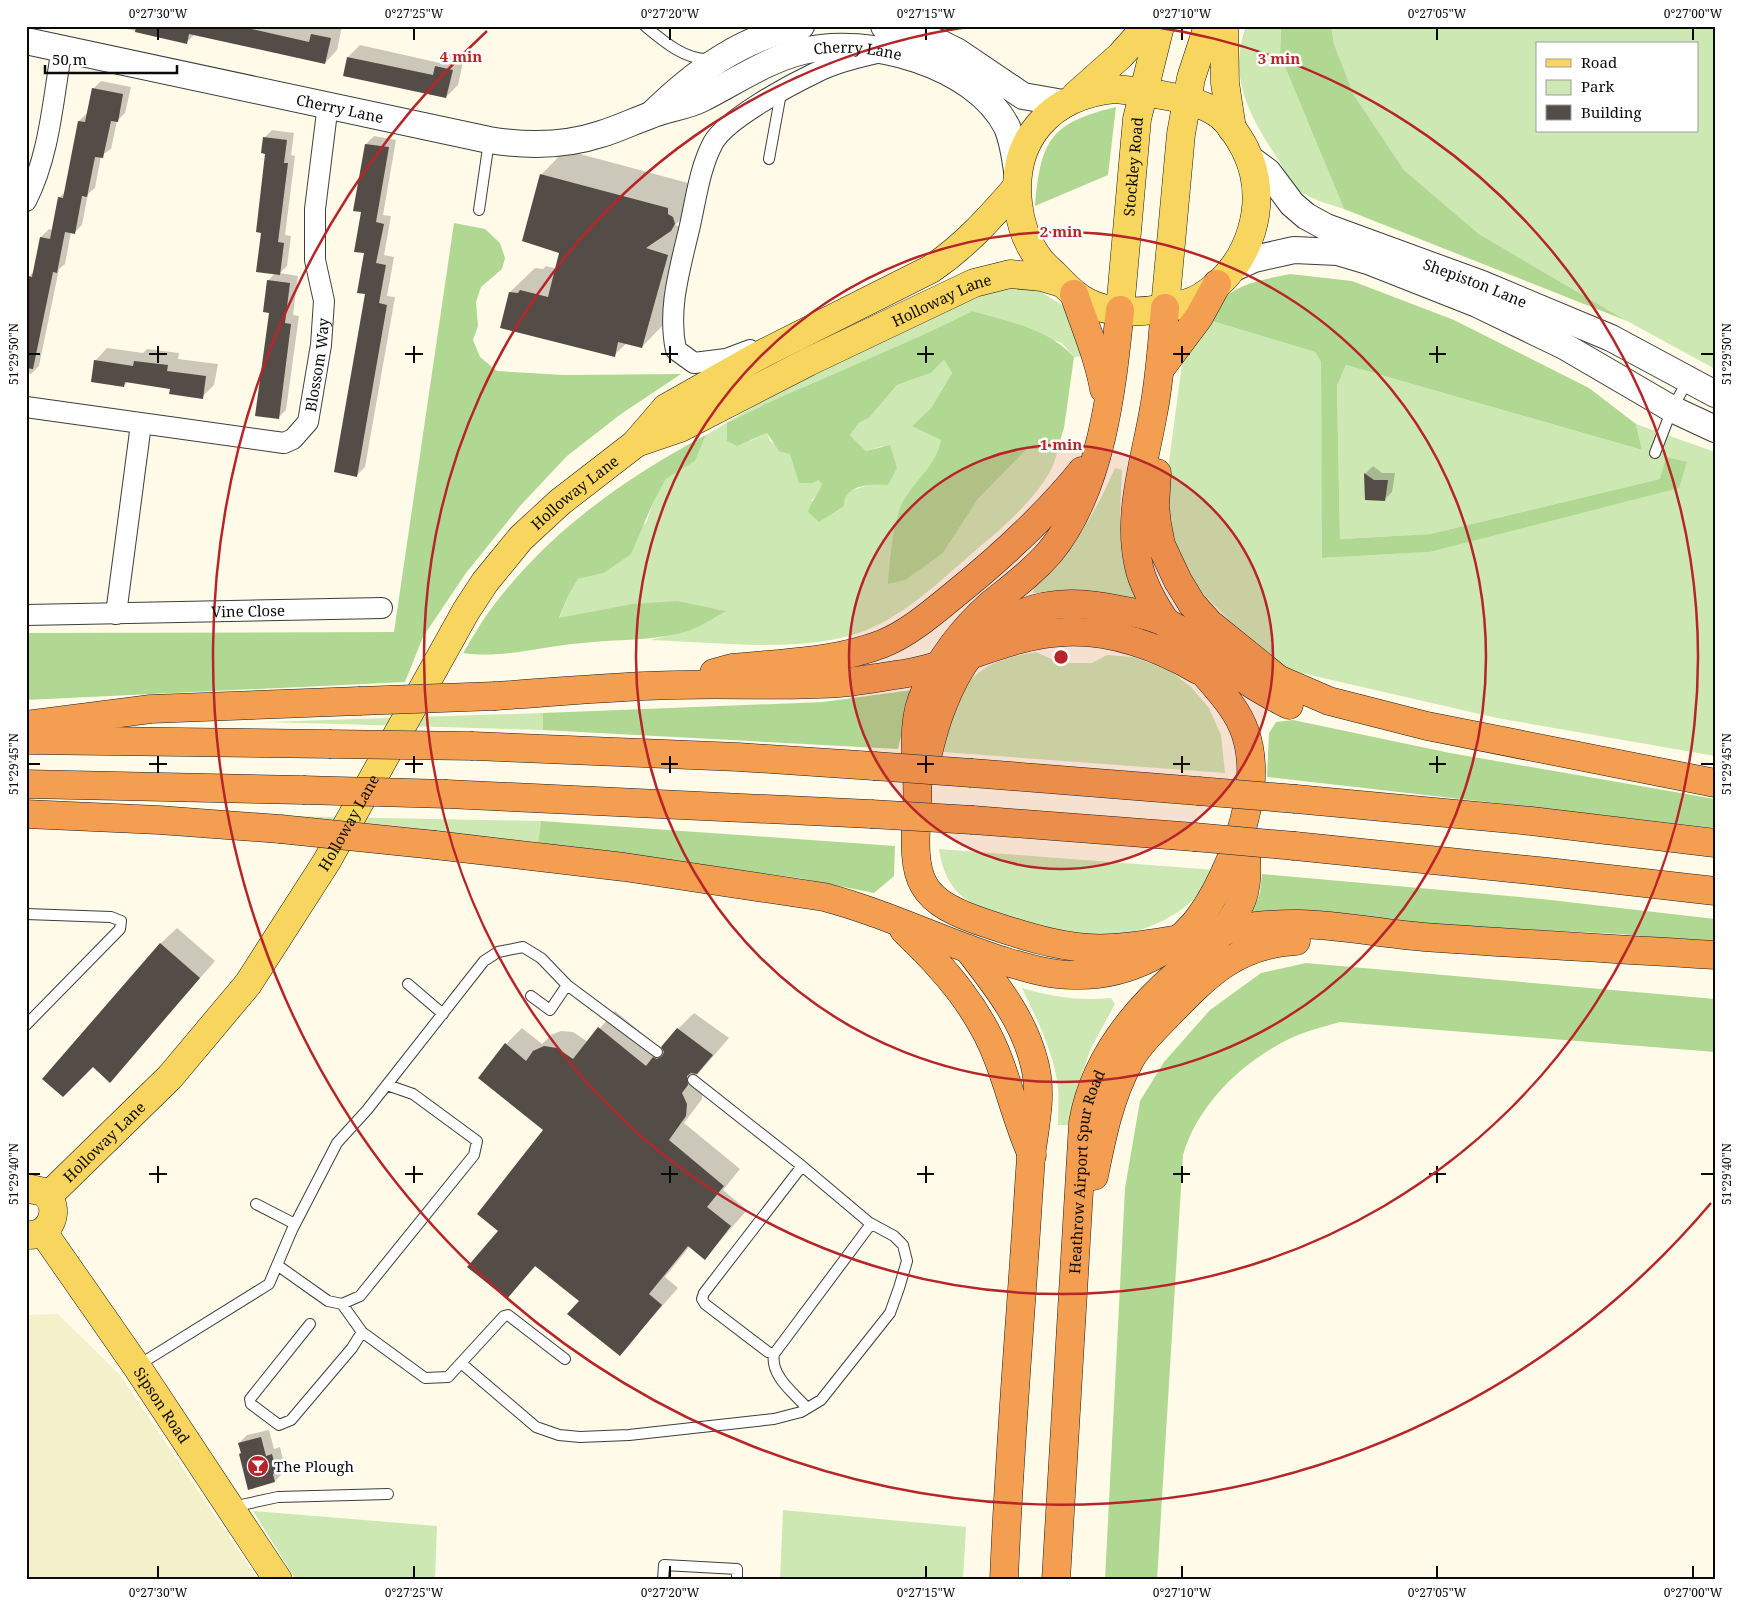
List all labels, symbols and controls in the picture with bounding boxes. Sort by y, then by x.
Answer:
text: 0°27'30"W [129,5,188,22]
text: 0°27'25"W [385,5,444,22]
text: 0°27'20"W [641,5,700,22]
text: 0°27'15"W [897,5,956,22]
text: 0°27'10"W [1153,5,1212,22]
text: 0°27'05"W [1408,5,1467,22]
text: 0°27'00"W [1664,5,1723,22]
street label: Cherry Lane [812,37,904,64]
scale bar [45,42,178,74]
legend [1536,42,1698,132]
text: 4 min [440,46,482,66]
text: 3 min [1258,48,1300,68]
text: 50 m [52,49,87,69]
text: Road [1581,52,1617,72]
text: Park [1581,76,1615,96]
street label: Cherry Lane [294,89,385,127]
text: Building [1581,102,1642,122]
street label: Stockley Road [1118,116,1147,217]
text: 2 min [1040,221,1082,241]
street label: Shepiston Lane [1421,253,1530,312]
street label: Holloway Lane [888,269,993,331]
street label: Blossom Way [300,317,333,413]
text: 51°29'50"N [5,323,22,385]
text: 51°29'50"N [1718,323,1735,385]
text: 1 min [1040,434,1082,454]
street label: Holloway Lane [526,451,622,534]
street label: Vine Close [211,600,285,621]
centre of rings [1052,648,1070,666]
text: 51°29'45"N [5,733,22,795]
text: 51°29'45"N [1718,733,1735,795]
street label: Holloway Lane [313,771,383,875]
street label: Heathrow Airport Spur Road [1064,1066,1109,1274]
street label: Holloway Lane [58,1097,149,1186]
text: 51°29'40"N [5,1143,22,1205]
text: 51°29'40"N [1718,1143,1735,1205]
street label: Sipson Road [130,1363,195,1447]
bar icon: The Plough [246,1454,270,1478]
place label: The Plough [274,1456,355,1476]
text: 0°27'30"W [129,1584,188,1601]
text: 0°27'25"W [385,1584,444,1601]
text: 0°27'20"W [641,1584,700,1601]
text: 0°27'15"W [897,1584,956,1601]
text: 0°27'10"W [1153,1584,1212,1601]
text: 0°27'05"W [1408,1584,1467,1601]
text: 0°27'00"W [1664,1584,1723,1601]

